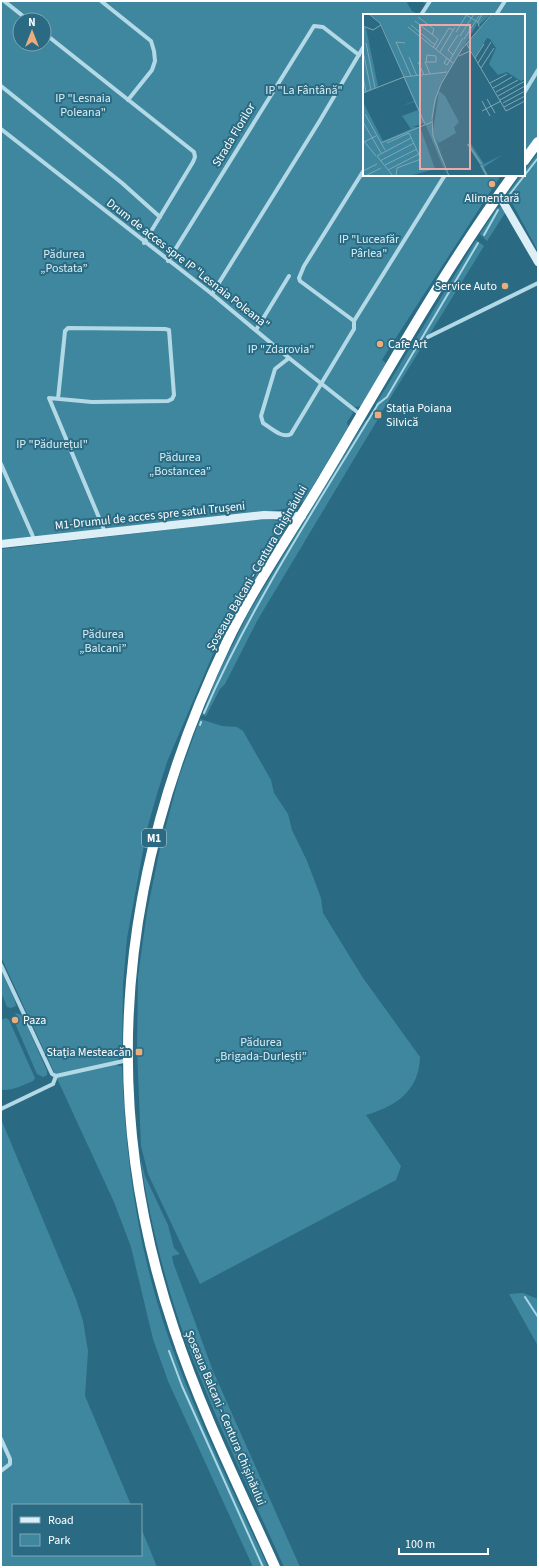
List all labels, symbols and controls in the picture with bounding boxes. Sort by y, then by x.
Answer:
north arrow [12,12,52,52]
inset map [363,14,525,176]
text: N [28,15,36,30]
park label: IP "La Fântână" [265,82,343,99]
park label: IP "Lesnaia Poleana" [55,90,111,121]
street label: Strada Florilor [208,99,260,170]
marker: Alimentară [487,179,497,189]
place label: Alimentară [465,190,519,207]
street label: Drum de acces spre IP "Lesnaia Poleana" [103,195,273,333]
park label: IP "Luceafăr Pârlea" [339,231,400,262]
park label: Pădurea „Postata” [40,246,88,277]
place label: Service Auto [435,278,497,295]
marker: Service Auto [500,281,510,291]
place label: Cafe Art [388,336,427,353]
marker: Cafe Art [375,339,385,349]
park label: IP "Zdarovia" [248,341,314,358]
place label: Stația Poiana Silvică [386,400,452,431]
marker: Stația Poiana Silvică [373,410,383,420]
park label: IP "Pădurețul" [16,436,88,453]
park label: Pădurea „Bostancea” [149,449,211,480]
street label: Șoseaua Balcani - Centura Chișinăului [202,482,312,654]
street label: M1-Drumul de acces spre satul Trușeni [54,498,246,534]
park label: Pădurea „Balcani” [79,626,127,657]
road number: M1 [142,829,166,847]
place label: Paza [23,1012,46,1029]
marker: Paza [10,1015,20,1025]
park label: Pădurea „Brigada-Durlești” [215,1034,307,1065]
place label: Stația Mesteacăn [47,1044,131,1061]
marker: Stația Mesteacăn [134,1047,144,1057]
street label: Șoseaua Balcani - Centura Chișinăului [180,1328,270,1508]
legend [12,1504,142,1556]
text: Road [48,1512,74,1529]
scale bar [399,1530,488,1556]
text: Park [48,1532,70,1549]
text: 100 m [405,1536,435,1553]

